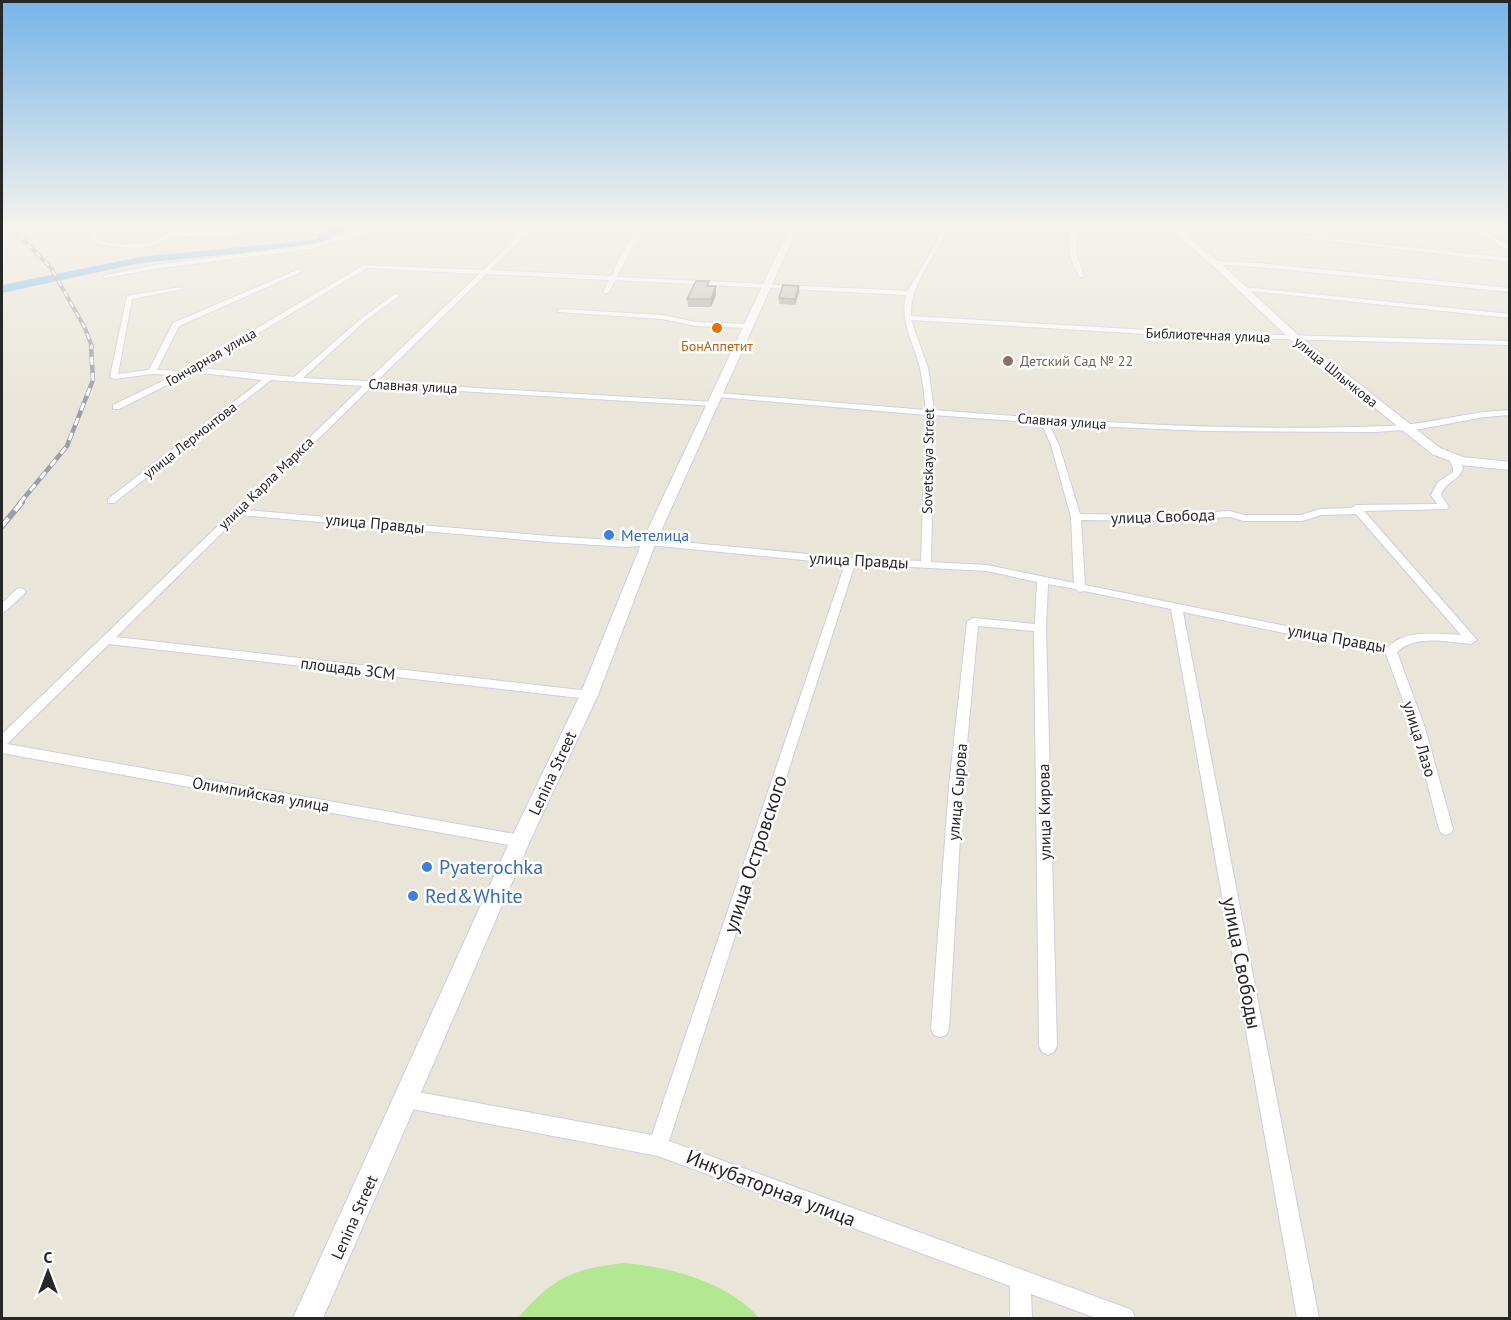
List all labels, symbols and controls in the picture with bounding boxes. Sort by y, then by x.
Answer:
marker: БонАппетит [710,321,724,335]
street label: Гончарная улица [162,324,260,390]
street label: Библиотечная улица [1145,324,1271,346]
street label: улица Шлычкова [1290,333,1382,411]
place label: БонАппетит [681,337,753,355]
place label: Детский Сад № 22 [1020,352,1133,370]
marker: Детский Сад № 22 [1001,354,1015,368]
street label: Славная улица [368,375,458,397]
street label: улица Лермонтова [140,398,240,482]
street label: Sovetskaya Street [918,408,938,514]
street label: Славная улица [1017,409,1107,433]
street label: улица Карла Маркса [215,433,317,533]
street label: улица Свобода [1111,504,1215,528]
street label: улица Правды [325,509,425,537]
place label: Метелица [621,525,689,545]
marker: Метелица [602,528,616,542]
street label: улица Правды [809,547,909,573]
street label: улица Правды [1286,620,1388,656]
street label: площадь ЗСМ [299,652,397,684]
street label: улица Лазо [1399,699,1441,779]
street label: Lenina Street [524,727,580,818]
street label: улица Сырова [943,742,971,842]
street label: улица Кирова [1033,764,1055,860]
street label: Олимпийская улица [191,772,331,816]
street label: улица Островского [717,772,793,936]
place label: Pyaterochka [439,854,543,880]
marker: Pyaterochka [420,860,434,874]
place label: Red&White [425,883,523,909]
marker: Red&White [406,889,420,903]
street label: улица Свободы [1216,895,1268,1031]
street label: Инкубаторная улица [683,1144,859,1232]
street label: Lenina Street [326,1171,382,1262]
north arrow [18,1242,78,1302]
text: С [44,1247,53,1267]

